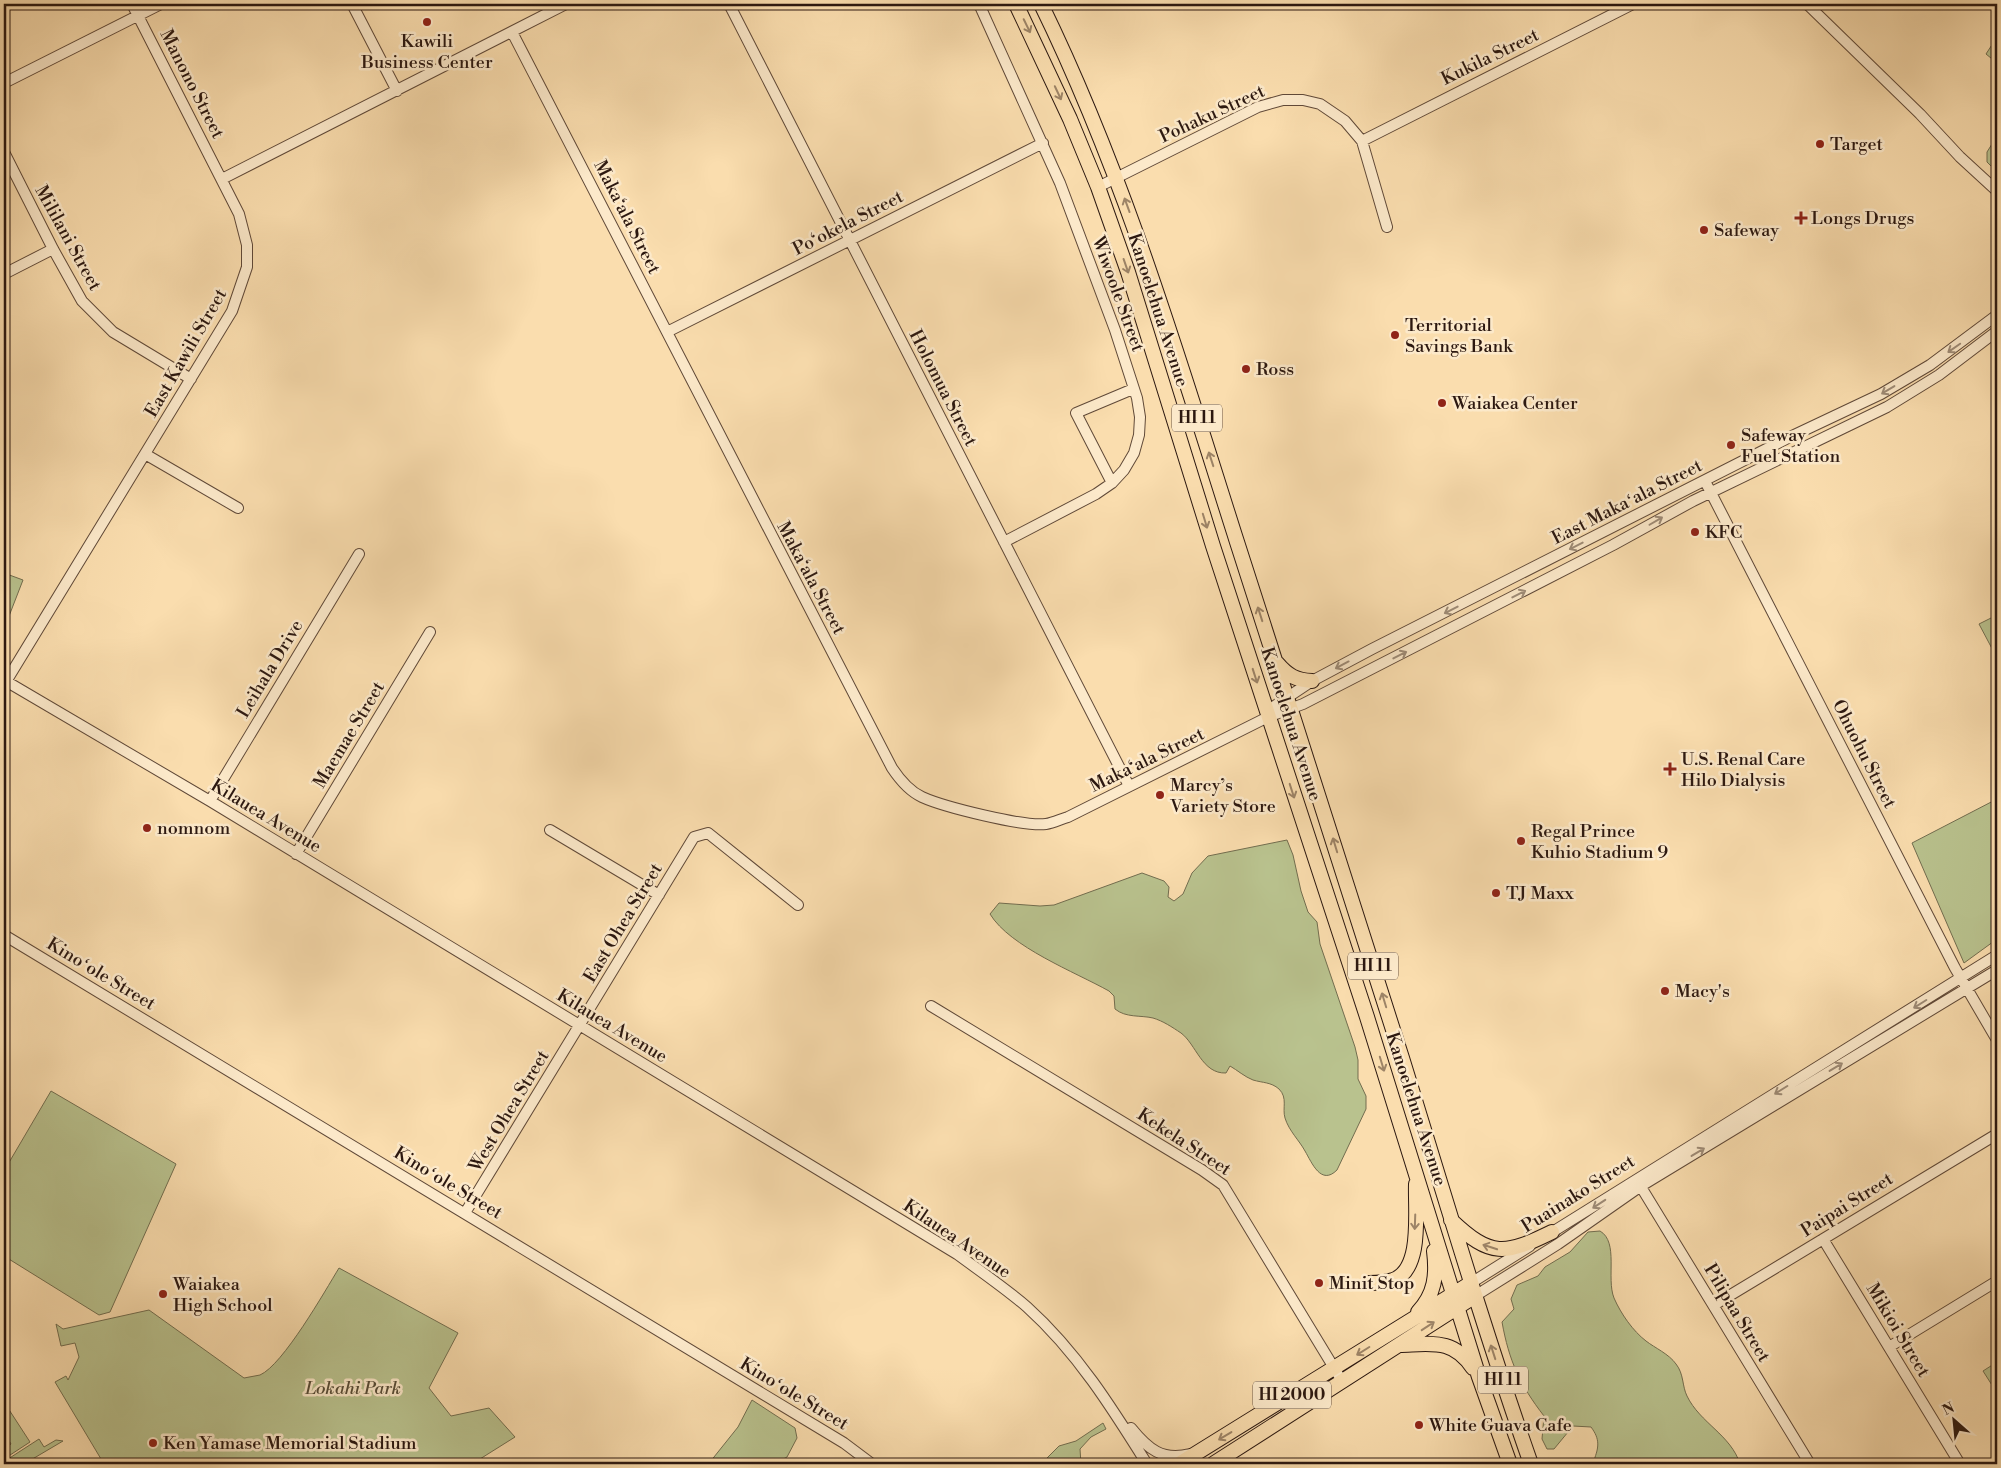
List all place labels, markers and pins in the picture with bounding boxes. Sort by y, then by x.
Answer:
marker: Kawili Business Center [421,16,433,28]
place label: Kawili Business Center [360,30,493,74]
place label: Target [1830,133,1884,156]
marker: Target [1814,138,1826,150]
place label: Longs Drugs [1811,207,1915,230]
marker: Longs Drugs [1795,212,1807,224]
place label: Safeway [1714,219,1779,242]
marker: Safeway [1698,224,1710,236]
place label: Territorial Savings Bank [1405,314,1514,358]
marker: Territorial Savings Bank [1389,329,1401,341]
place label: Ross [1256,358,1294,381]
marker: Ross [1240,363,1252,375]
place label: Waiakea Center [1451,392,1578,415]
marker: Waiakea Center [1436,397,1448,409]
place label: Safeway Fuel Station [1741,424,1841,468]
marker: Safeway Fuel Station [1725,439,1737,451]
place label: KFC [1705,521,1742,544]
marker: KFC [1689,526,1701,538]
place label: U.S. Renal Care Hilo Dialysis [1681,748,1805,792]
marker: U.S. Renal Care Hilo Dialysis [1663,762,1677,776]
place label: Marcy’s Variety Store [1169,774,1276,818]
marker: Marcy’s Variety Store [1154,789,1166,801]
place label: nomnom [157,817,230,840]
place label: Regal Prince Kuhio Stadium 9 [1531,820,1668,864]
marker: nomnom [141,822,153,834]
marker: Regal Prince Kuhio Stadium 9 [1515,835,1527,847]
place label: TJ Maxx [1506,882,1575,905]
marker: TJ Maxx [1490,887,1502,899]
place label: Macy's [1675,980,1730,1003]
marker: Macy's [1659,985,1671,997]
place label: Minit Stop [1329,1272,1414,1295]
place label: Waiakea High School [172,1273,273,1317]
marker: Minit Stop [1313,1277,1325,1289]
marker: Waiakea High School [157,1288,169,1300]
place label: White Guava Cafe [1428,1414,1572,1437]
marker: White Guava Cafe [1413,1419,1425,1431]
place label: Ken Yamase Memorial Stadium [163,1432,417,1455]
marker: Ken Yamase Memorial Stadium [147,1437,159,1449]

